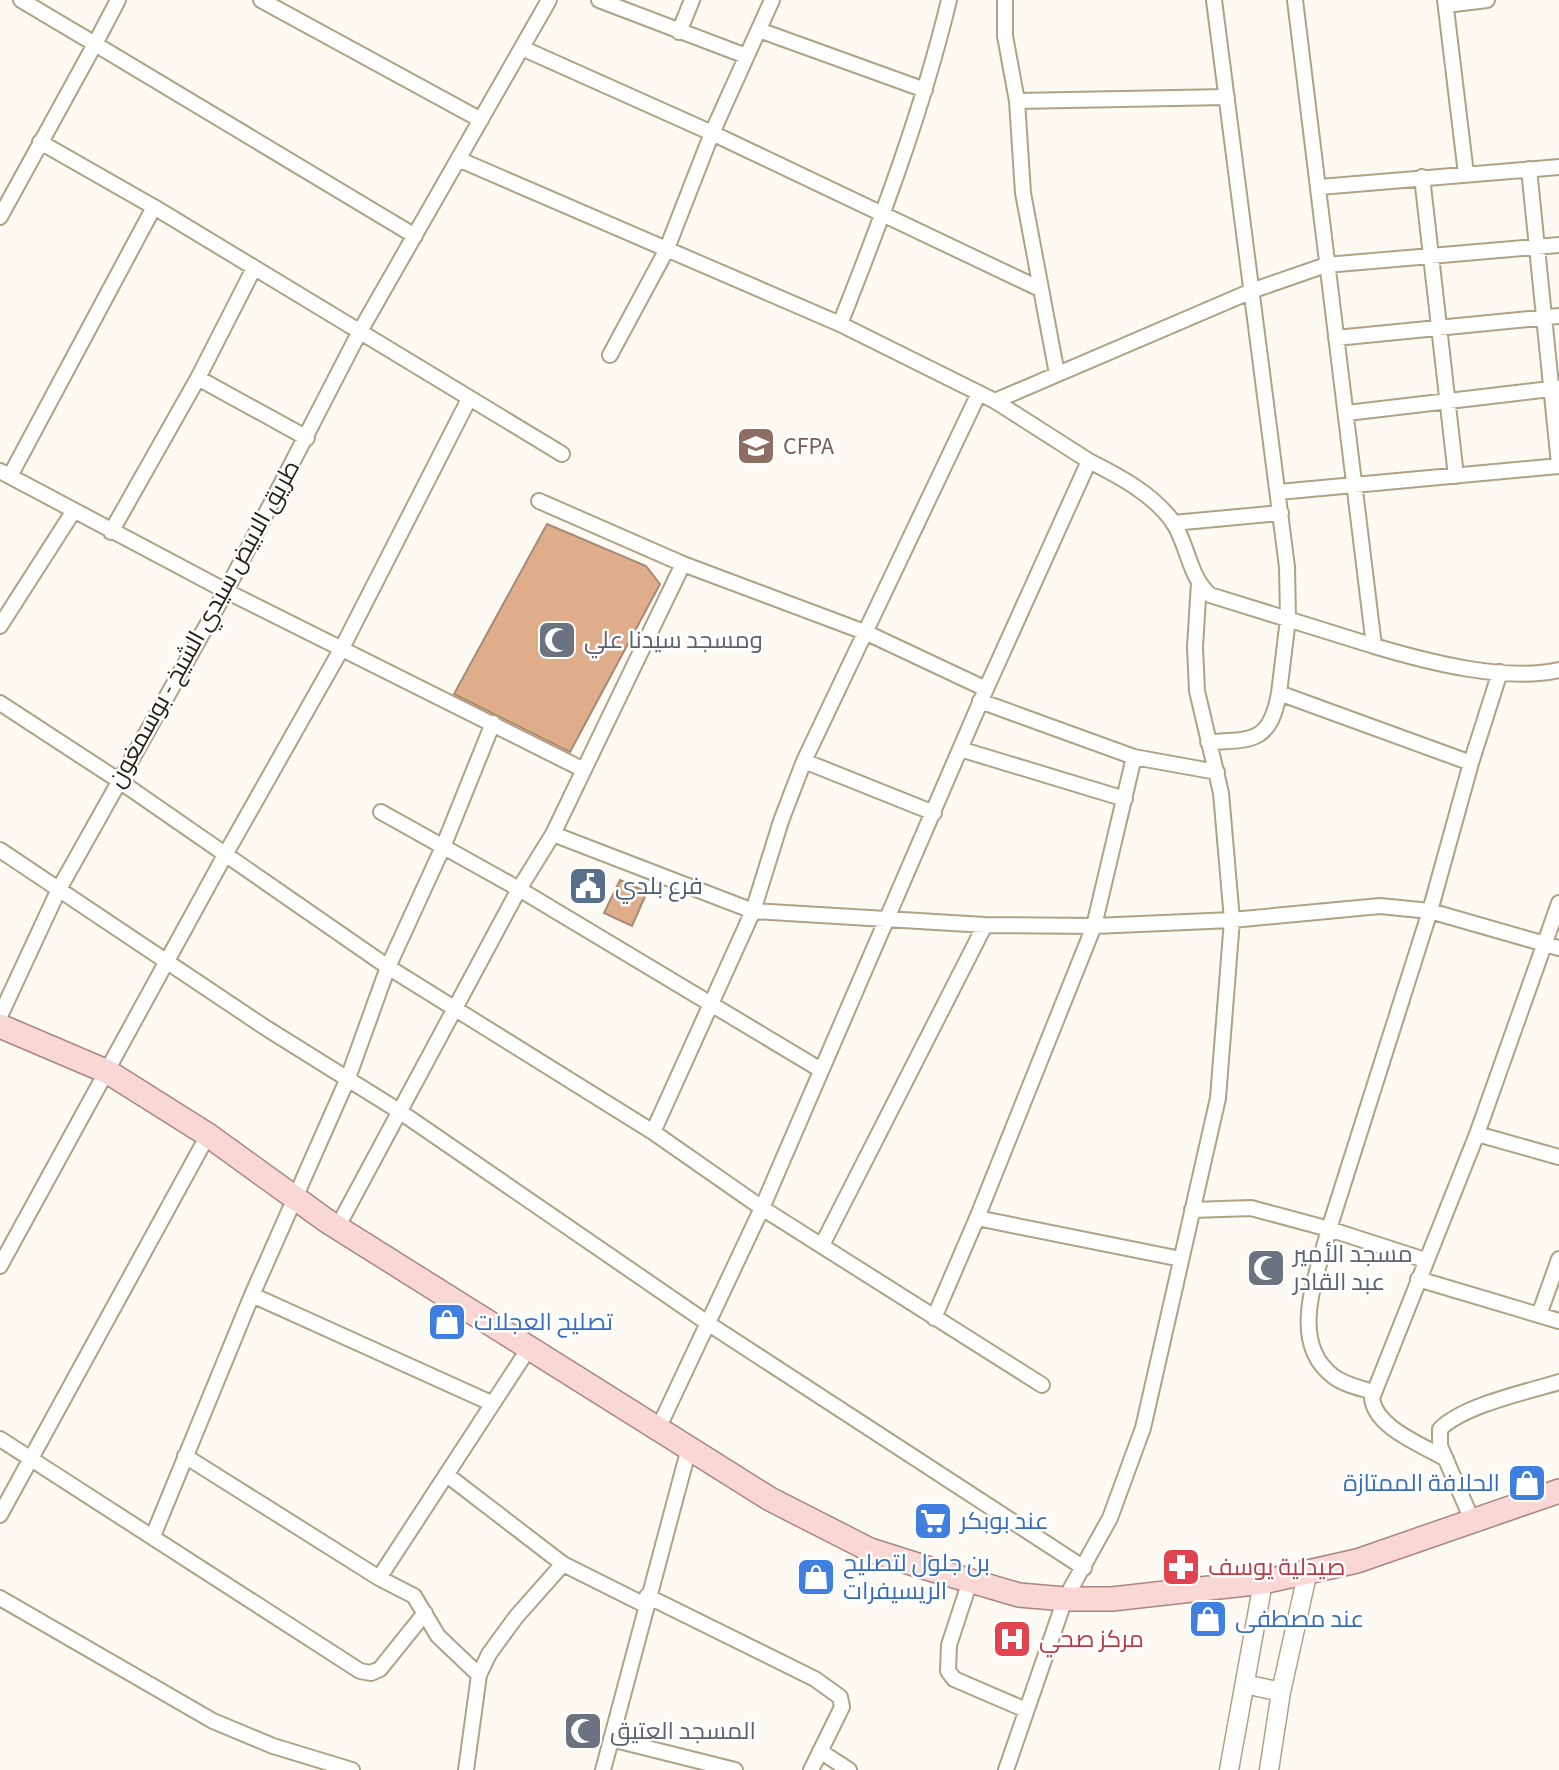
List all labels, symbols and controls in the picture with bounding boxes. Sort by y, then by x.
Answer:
school or university icon: CFPA [735,425,777,467]
place label: CFPA [783,429,834,464]
street label: طريق الابيض سيدي الشيخ - بوسمغون [99,454,309,794]
mosque icon: ومسجد سيدنا علي [536,619,578,661]
place label: ومسجد سيدنا علي [584,623,763,659]
public building icon: فرع بلدي [567,865,609,907]
place label: فرع بلدي [615,869,703,904]
place label: مسجد الأمير عبد القادر [1291,1237,1413,1300]
mosque icon: مسجد الأمير عبد القادر [1245,1247,1287,1289]
shop icon: تصليح العجلات [426,1301,468,1343]
place label: تصليح العجلات [474,1305,614,1340]
shop icon: الحلافة الممتازة [1506,1462,1548,1504]
place label: الحلافة الممتازة [1343,1466,1500,1501]
supermarket icon: عند بوبكر [912,1500,954,1542]
place label: عند بوبكر [958,1504,1049,1539]
place label: بن جلول لتصليح الريسيفرات [843,1546,990,1609]
pharmacy icon: صيدلية يوسف [1160,1546,1202,1588]
place label: صيدلية يوسف [1208,1550,1345,1585]
shop icon: بن جلول لتصليح الريسيفرات [795,1556,837,1598]
shop icon: عند مصطفى [1187,1598,1229,1640]
place label: عند مصطفى [1235,1602,1364,1637]
hospital icon: مركز صحي [991,1618,1033,1660]
place label: مركز صحي [1039,1622,1144,1658]
mosque icon: المسجد العتيق [562,1710,604,1752]
place label: المسجد العتيق [610,1714,756,1749]

